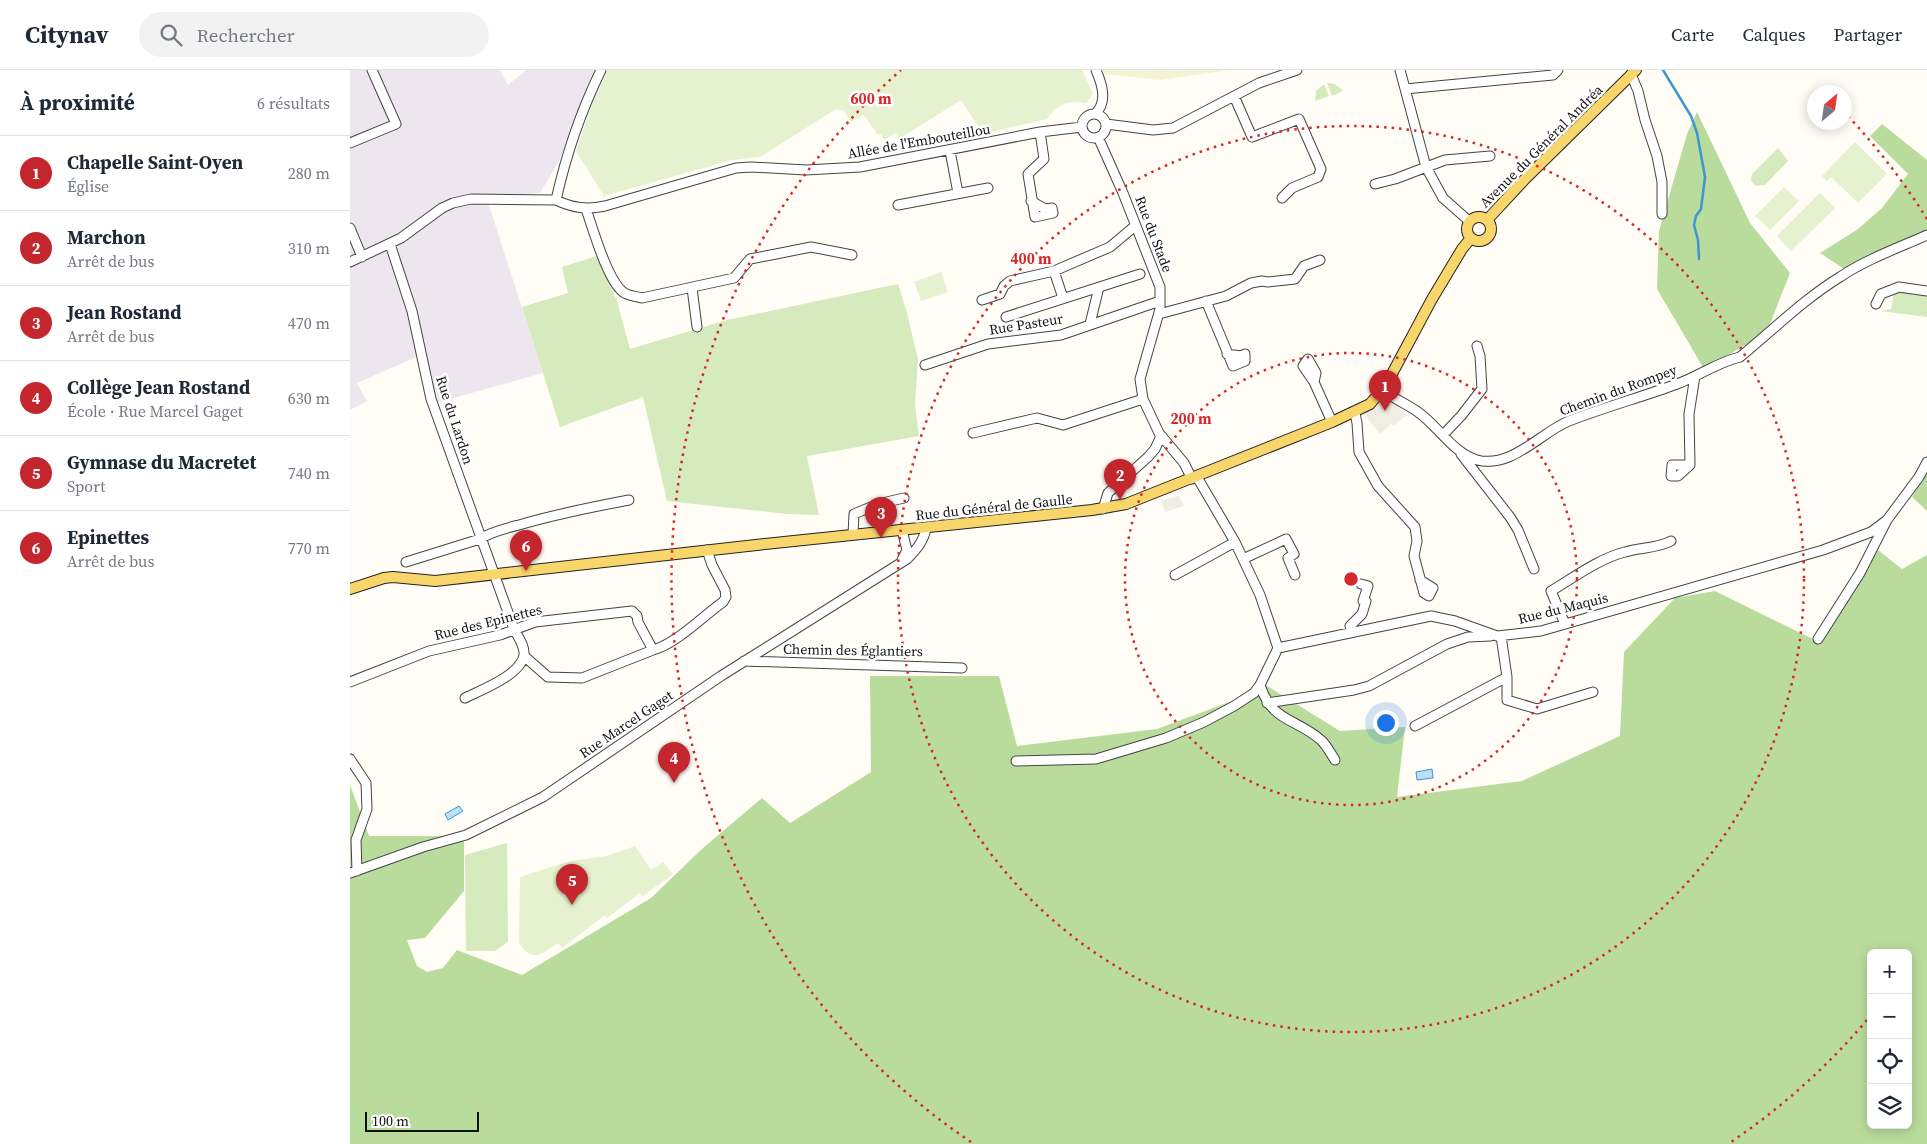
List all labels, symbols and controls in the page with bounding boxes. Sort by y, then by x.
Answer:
search box [139,12,489,57]
text: Citynav [25,18,109,51]
icon: search [157,21,185,49]
text: Rechercher [197,22,295,48]
text: Carte [1671,22,1714,47]
text: Calques [1742,22,1806,47]
text: Partager [1834,22,1902,47]
street label: Avenue du Général Andréa [1475,79,1608,212]
north arrow [1807,85,1852,130]
text: À proximité [20,88,135,117]
text: 600 m [850,88,892,109]
text: 6 résultats [257,92,330,114]
street label: Allée de l'Embouteillou [846,119,992,163]
text: Chapelle Saint-Oyen [67,149,243,175]
text: 1 [32,162,40,184]
text: 280 m [288,162,330,184]
text: Église [67,175,109,197]
street label: Rue du Stade [1130,193,1178,275]
text: Marchon [67,224,146,250]
text: 2 [32,237,40,259]
text: 310 m [288,237,330,259]
text: 400 m [1010,248,1052,269]
text: Arrêt de bus [67,250,154,272]
text: Jean Rostand [67,299,182,325]
street label: Rue Pasteur [988,308,1064,340]
text: 3 [32,312,40,334]
text: 470 m [288,312,330,334]
text: Arrêt de bus [67,325,154,347]
street label: Chemin du Rompey [1557,359,1680,421]
pin: 1 [1369,370,1401,411]
street label: Rue du Lardon [431,373,479,467]
text: Collège Jean Rostand [67,374,250,400]
text: 4 [32,387,40,409]
text: 630 m [288,387,330,409]
text: École · Rue Marcel Gaget [67,400,243,422]
text: 200 m [1170,408,1212,429]
text: Gymnase du Macretet [67,449,256,475]
pin: 2 [1104,459,1136,500]
text: 5 [32,462,40,484]
text: 740 m [288,462,330,484]
text: Sport [67,475,105,497]
street label: Rue du Général de Gaulle [914,489,1074,525]
pin: 3 [865,497,897,538]
text: Epinettes [67,524,149,550]
pin: 6 [510,530,542,571]
text: 6 [32,537,40,559]
text: 770 m [288,537,330,559]
text: Arrêt de bus [67,550,154,572]
centre of rings [1342,570,1360,588]
street label: Rue du Maquis [1516,587,1610,629]
street label: Rue des Epinettes [432,599,544,645]
street label: Chemin des Églantiers [783,639,923,661]
street label: Rue Marcel Gaget [575,685,677,763]
your location [1373,710,1399,736]
pin: 4 [658,742,690,783]
pin: 5 [556,864,588,905]
map controls [1867,949,1912,1129]
button: + [1867,949,1912,994]
button: − [1867,994,1912,1039]
button: locate [1867,1039,1912,1084]
button: layers [1867,1084,1912,1129]
scale bar [365,1109,479,1132]
text: 100 m [372,1111,409,1131]

